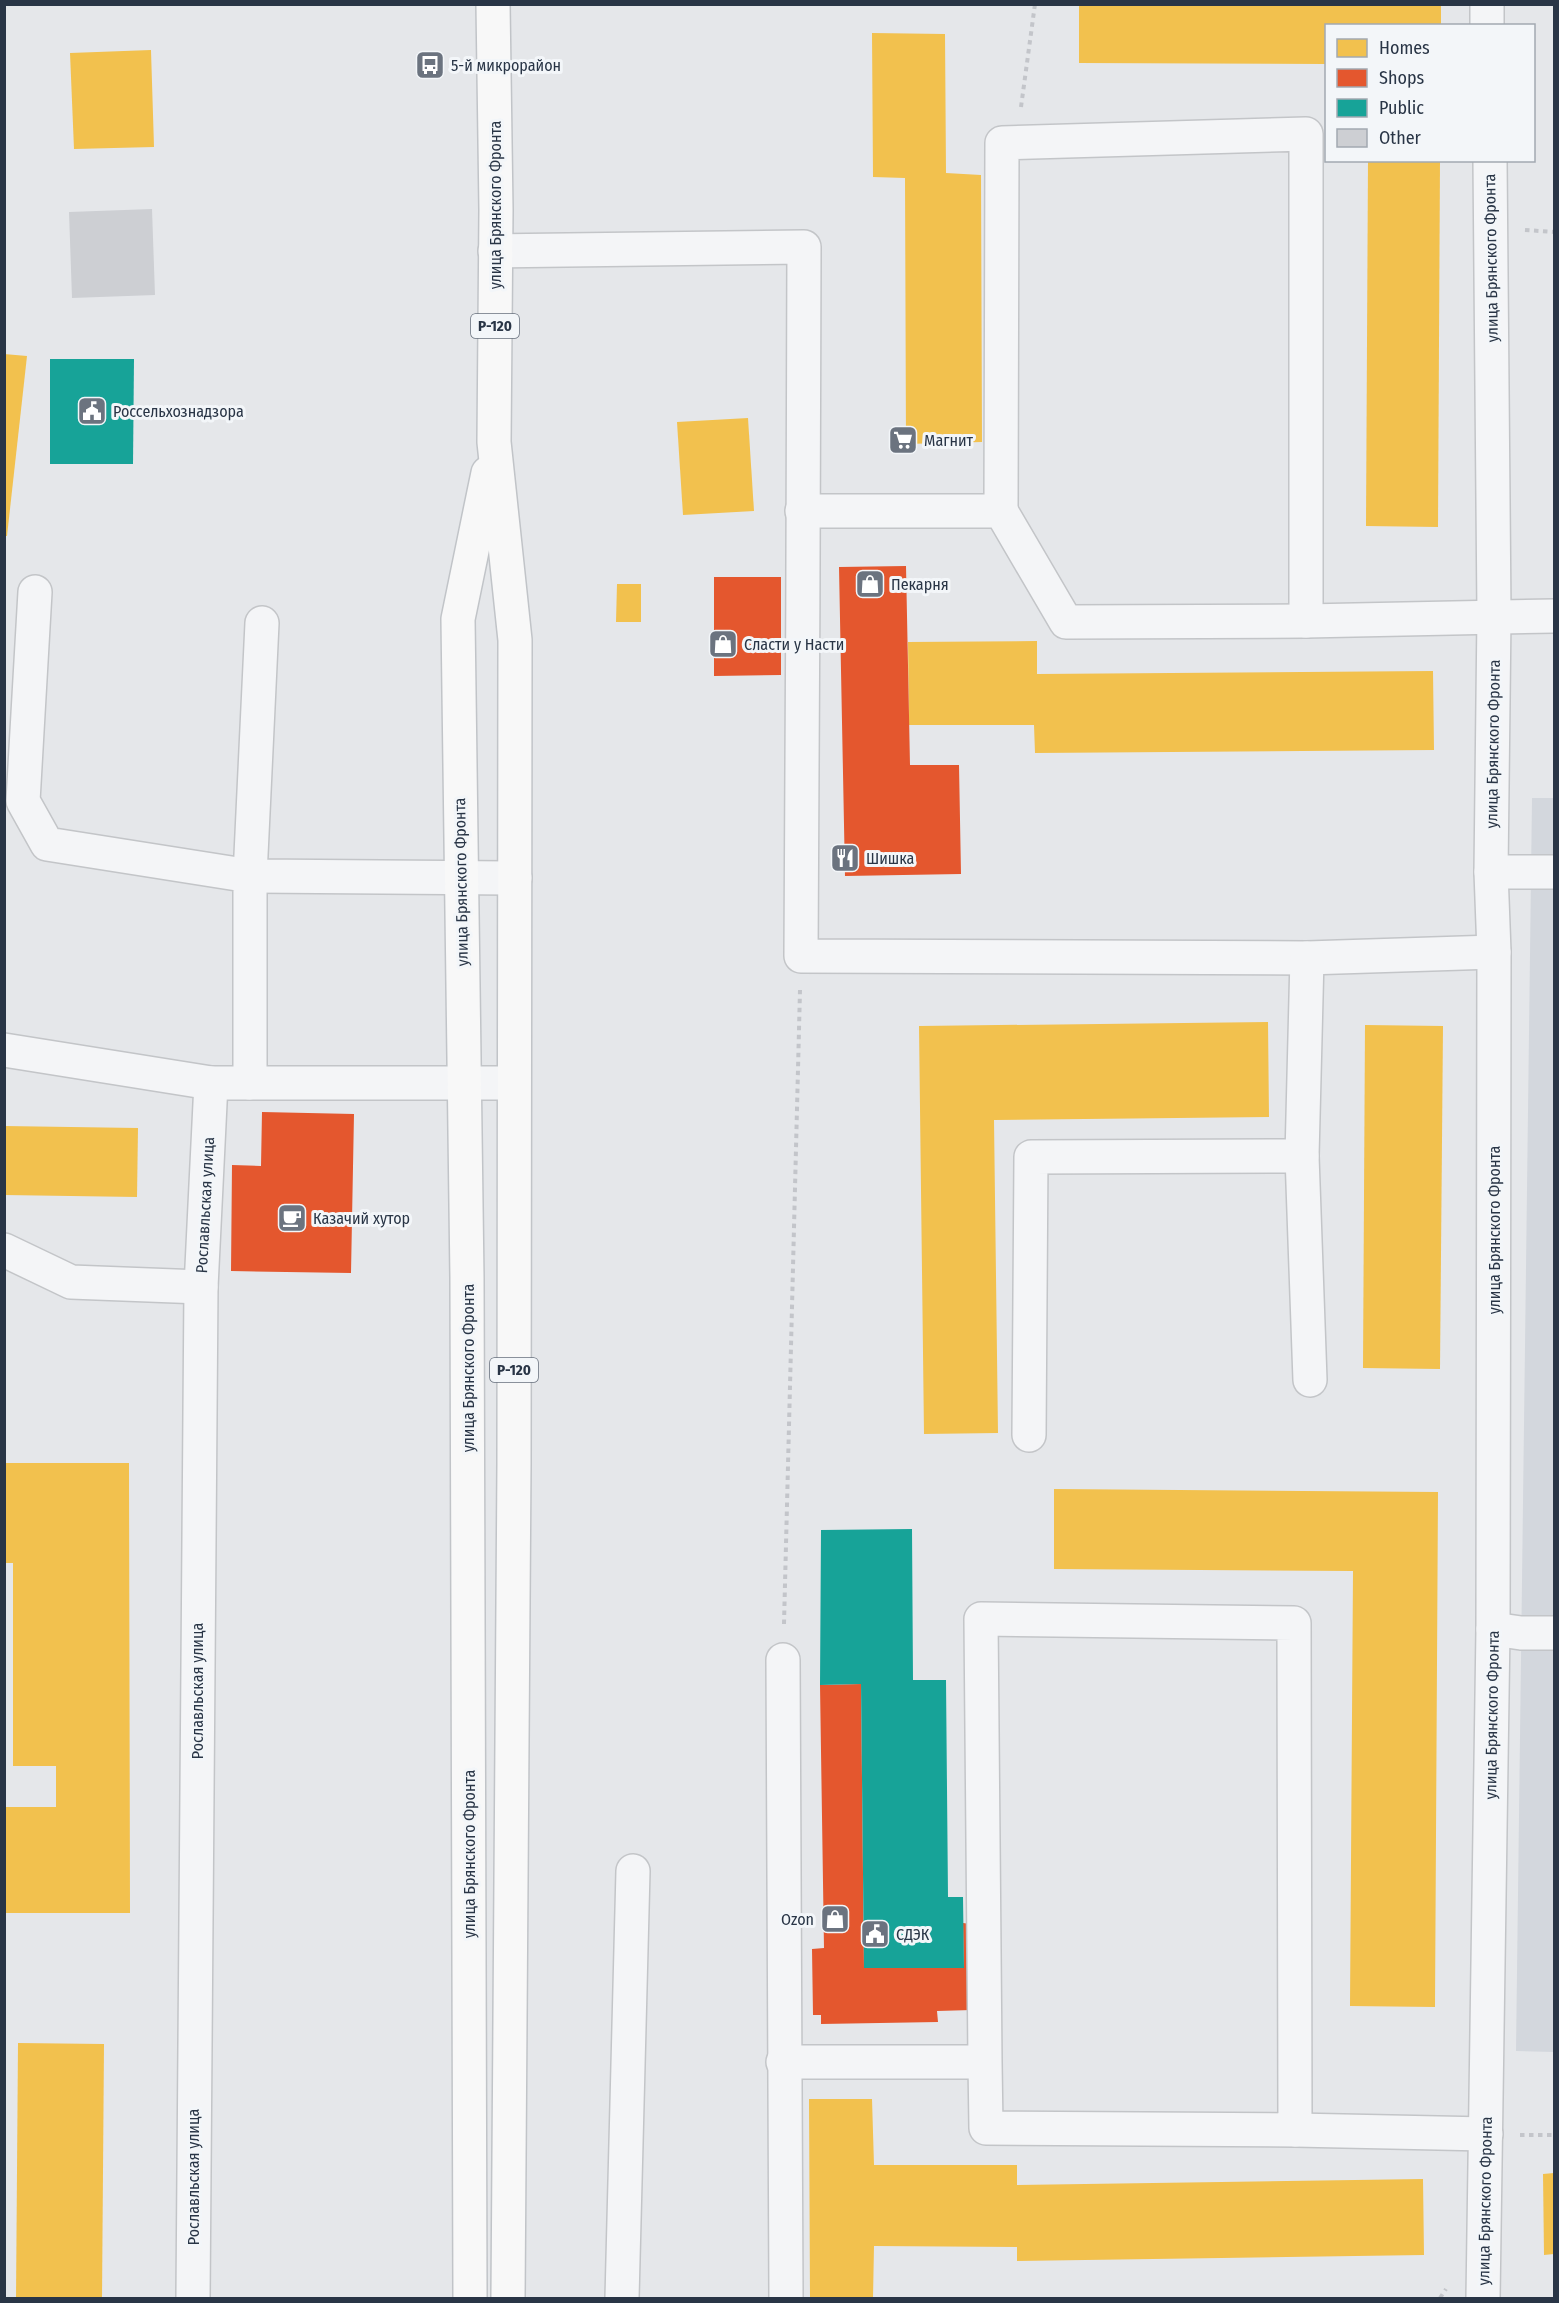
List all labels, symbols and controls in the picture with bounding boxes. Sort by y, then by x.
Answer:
legend [1325,24,1535,162]
text: Homes [1379,37,1430,59]
bus stop icon: 5-й микрорайон [414,49,446,81]
place label: 5-й микрорайон [451,56,561,75]
text: Shops [1379,67,1424,89]
text: Public [1379,97,1424,119]
street label: улица Брянского Фронта [486,121,505,289]
text: Other [1379,127,1422,149]
street label: улица Брянского Фронта [1480,173,1502,342]
road number: Р-120 [471,314,519,338]
public building icon: Россельхознадзора [76,395,108,427]
place label: Россельхознадзора [113,402,244,421]
supermarket icon: Магнит [887,424,919,456]
place label: Магнит [924,431,974,450]
shop icon: Пекарня [854,568,886,600]
place label: Пекарня [891,575,949,594]
shop icon: Сласти у Насти [707,628,739,660]
place label: Сласти у Насти [744,635,844,654]
street label: улица Брянского Фронта [1482,659,1504,828]
street label: улица Брянского Фронта [450,797,472,966]
restaurant icon: Шишка [829,842,861,874]
place label: Шишка [866,849,914,868]
street label: Рославльская улица [192,1136,218,1274]
street label: улица Брянского Фронта [1485,1146,1504,1314]
cafe icon: Казачий хутор [276,1202,308,1234]
place label: Казачий хутор [313,1209,410,1228]
street label: улица Брянского Фронта [459,1284,478,1452]
road number: Р-120 [490,1358,538,1382]
street label: Рославльская улица [188,1623,207,1759]
street label: улица Брянского Фронта [1481,1630,1503,1799]
street label: улица Брянского Фронта [460,1770,479,1938]
shop icon: Ozon [819,1903,851,1935]
place label: Ozon [781,1910,814,1929]
public building icon: СДЭК [859,1918,891,1950]
place label: СДЭК [896,1925,930,1944]
street label: Рославльская улица [184,2109,203,2245]
street label: улица Брянского Фронта [1474,2116,1496,2285]

